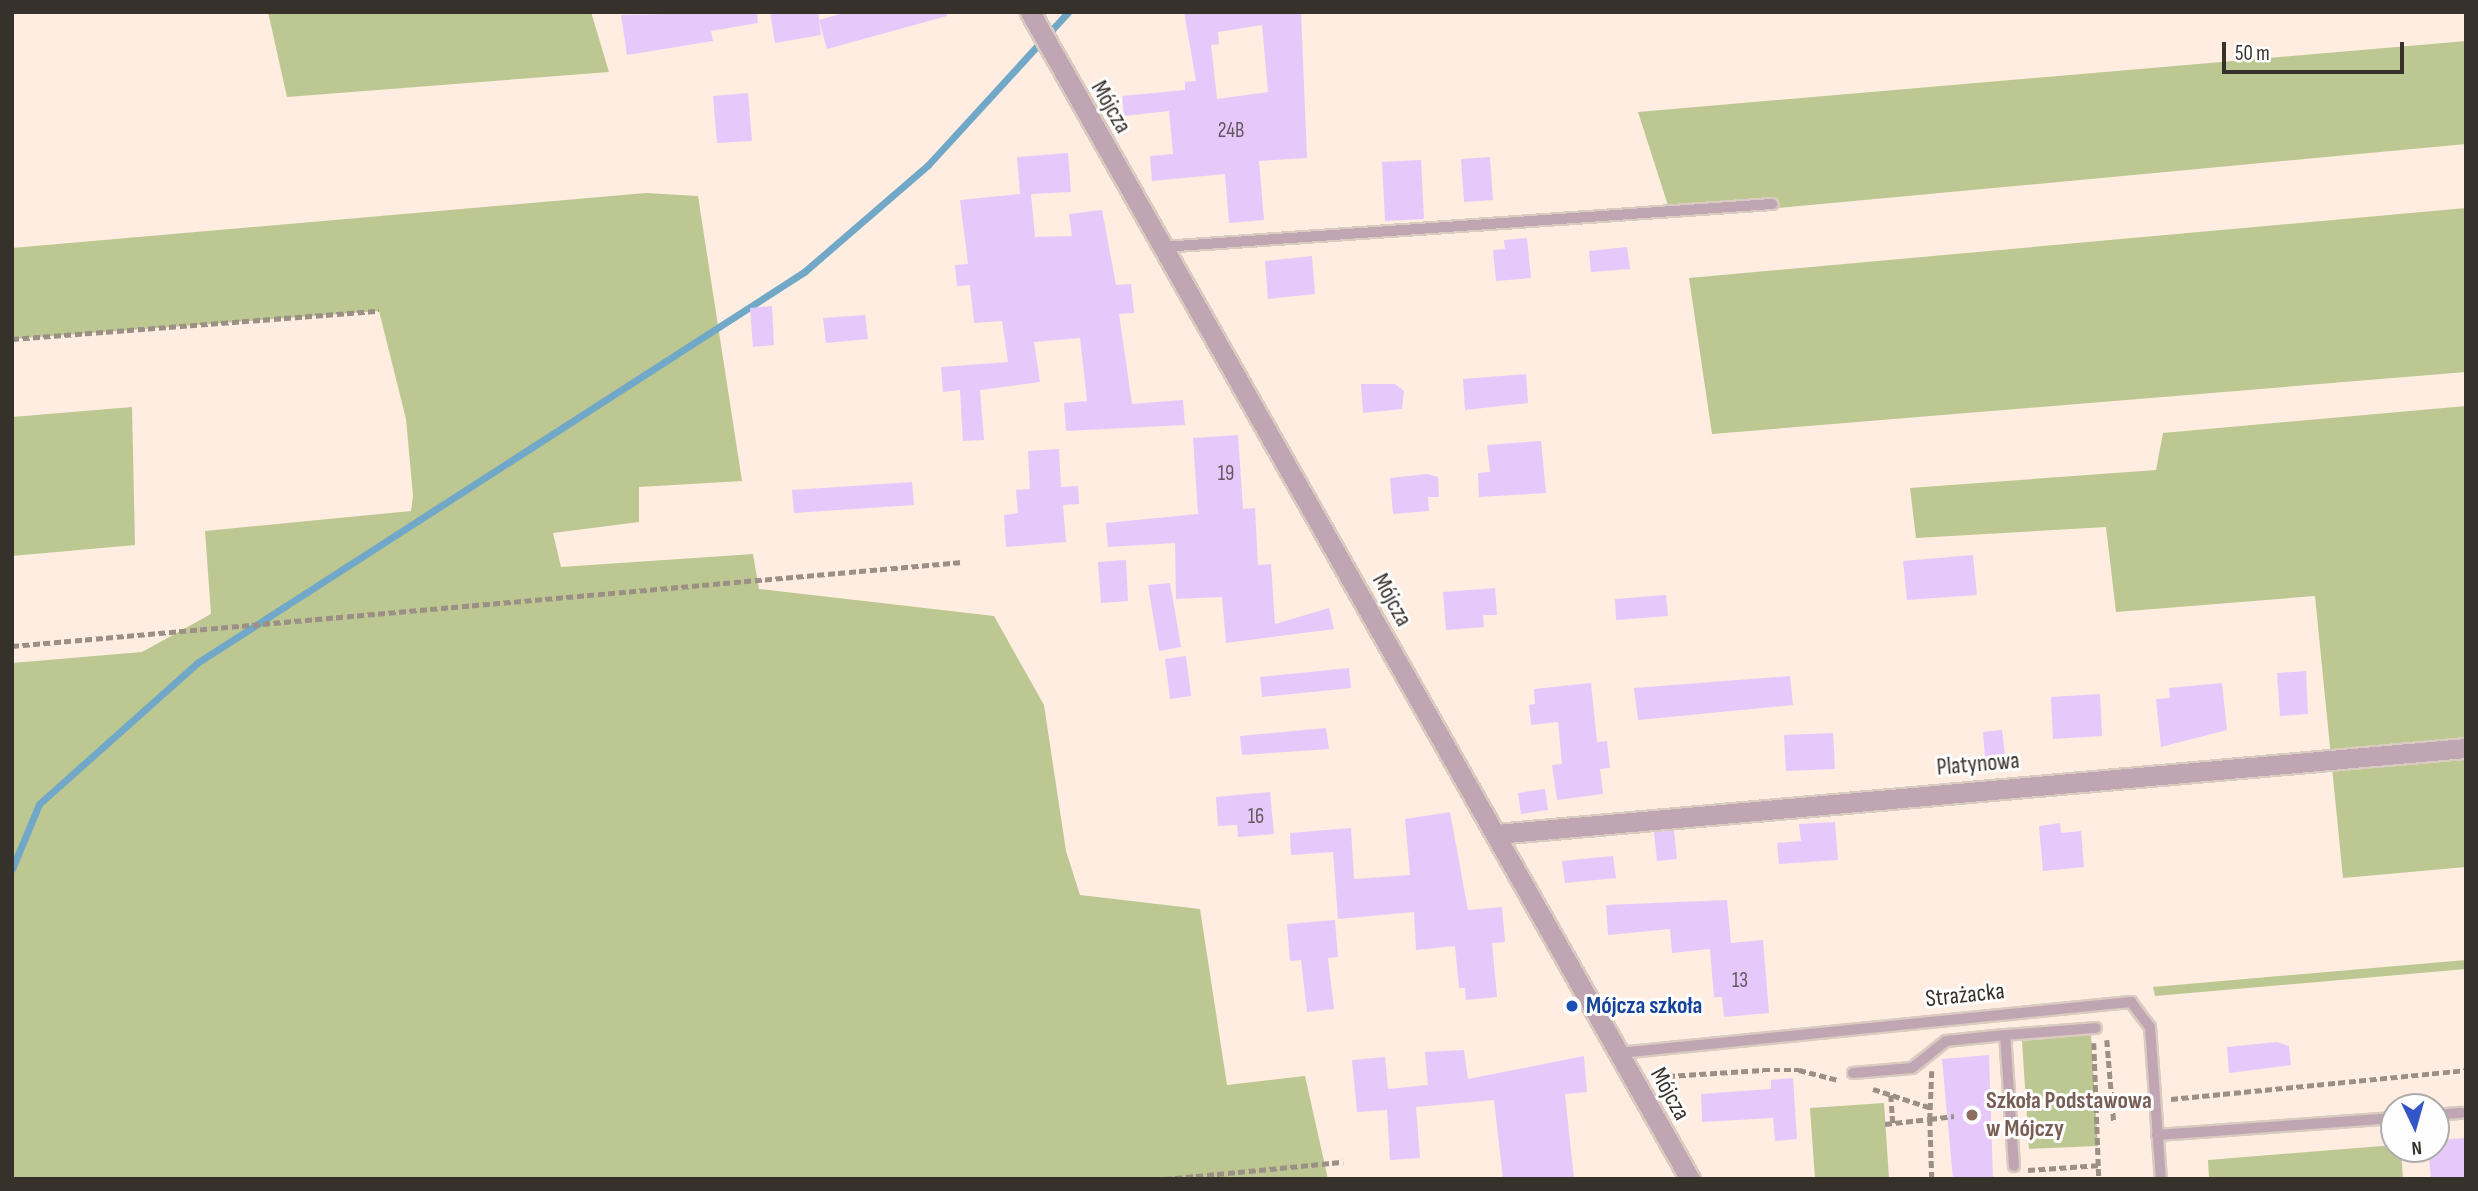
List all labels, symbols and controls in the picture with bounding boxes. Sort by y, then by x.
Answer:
scale bar [2226,28,2408,72]
text: 50 m [2235,41,2270,66]
street label: Mójcza [1085,76,1137,138]
house number: 24B [1218,118,1244,144]
house number: 19 [1218,461,1234,487]
street label: Mójcza [1366,569,1418,631]
street label: Platynowa [1935,746,2021,782]
house number: 16 [1248,804,1264,830]
house number: 13 [1732,968,1748,994]
street label: Strażacka [1924,977,2006,1013]
place label: Mójcza szkoła [1586,992,1702,1020]
marker: Mójcza szkoła [1564,998,1580,1014]
street label: Mójcza [1644,1063,1696,1125]
place label: Szkoła Podstawowa w Mójczy [1986,1087,2152,1143]
north arrow [2380,1093,2450,1163]
marker: Szkoła Podstawowa w Mójczy [1964,1107,1980,1123]
text: N [2411,1136,2423,1159]

